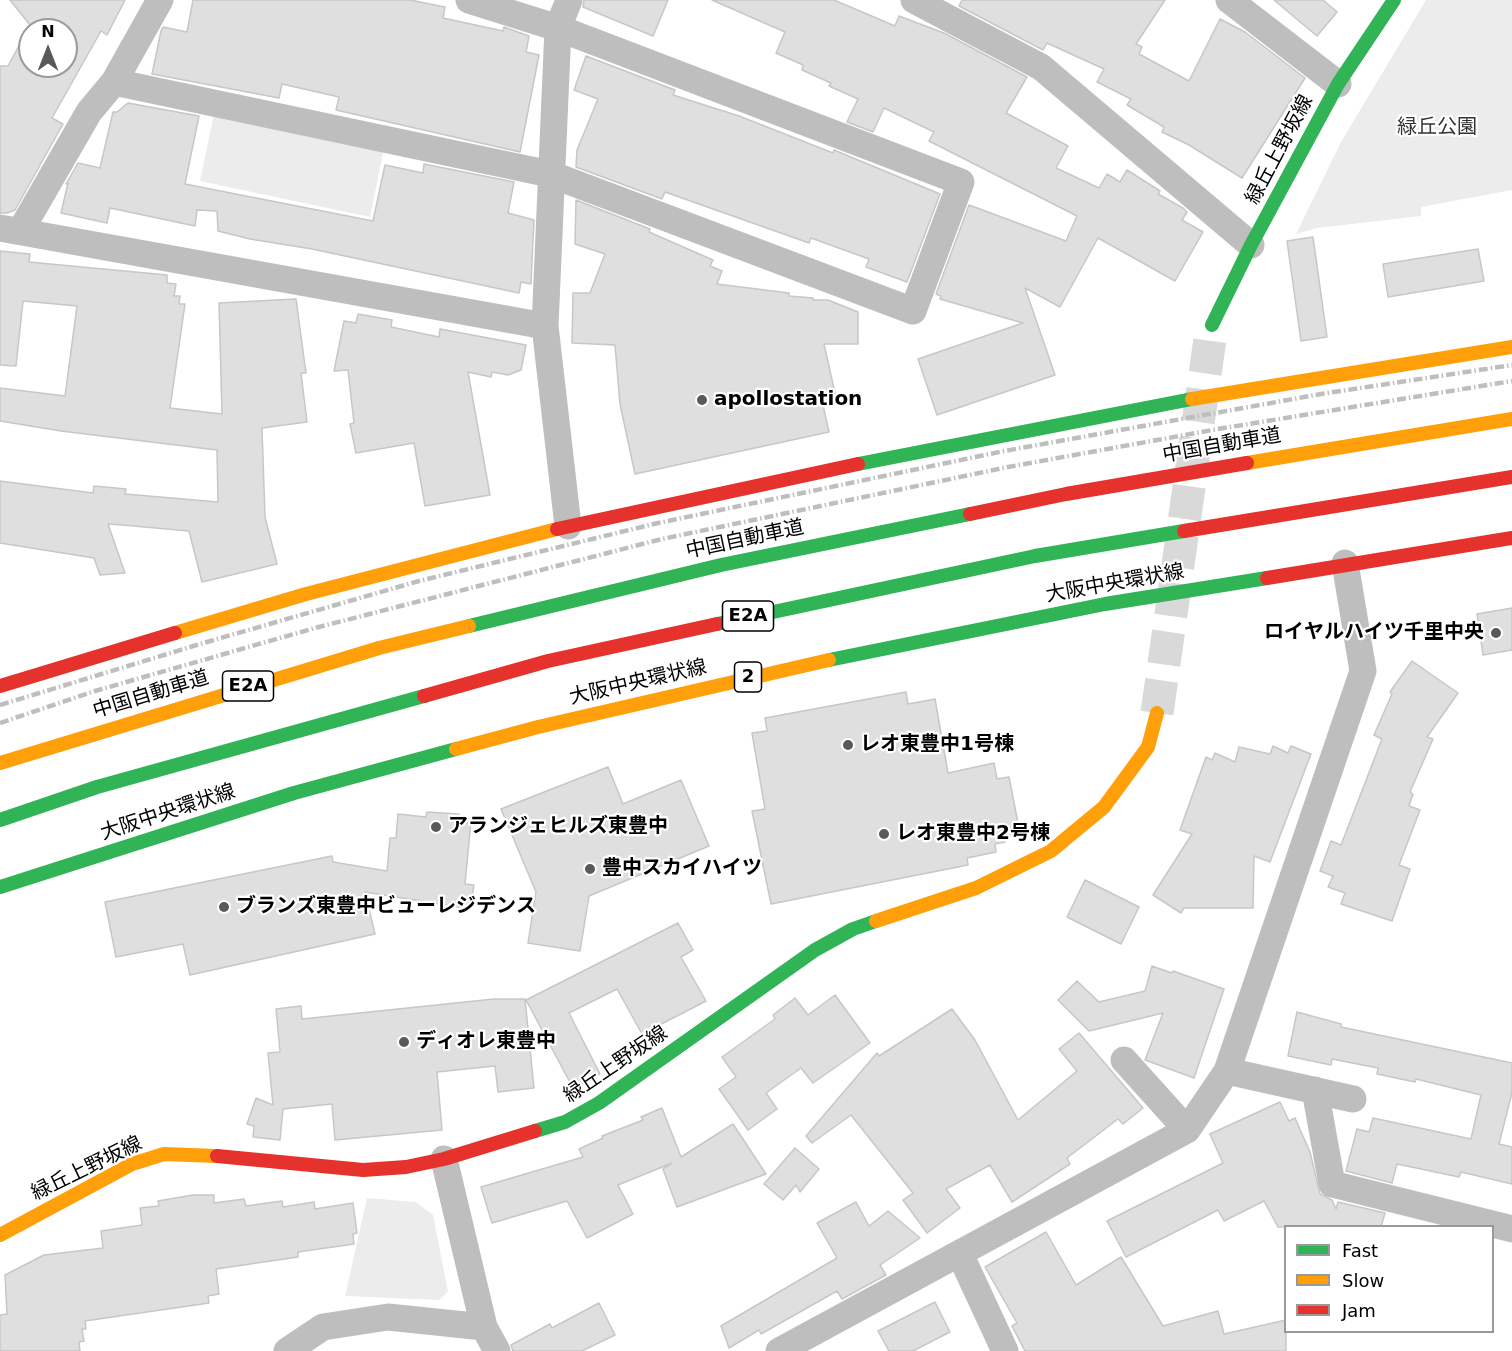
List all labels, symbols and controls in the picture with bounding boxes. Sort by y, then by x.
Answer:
north arrow [18,18,78,78]
text: N [41,22,55,41]
street label: 緑丘上野坂線 [1241,91,1319,209]
park label: 緑丘公園 [1397,116,1477,140]
place label: apollostation [714,388,862,412]
marker: apollostation [695,393,709,407]
street label: 中国自動車道 [1161,424,1283,468]
street label: 中国自動車道 [684,516,806,564]
street label: 大阪中央環状線 [1044,560,1186,608]
road number: E2A [722,601,774,631]
place label: ロイヤルハイツ千里中央 [1264,621,1484,645]
marker: ロイヤルハイツ千里中央 [1489,626,1503,640]
street label: 大阪中央環状線 [567,656,709,710]
road number: 2 [734,662,762,692]
street label: 中国自動車道 [90,666,212,724]
road number: E2A [222,671,274,701]
place label: レオ東豊中1号棟 [860,733,1014,757]
marker: レオ東豊中1号棟 [841,738,855,752]
street label: 大阪中央環状線 [98,780,238,846]
place label: アランジェヒルズ東豊中 [448,815,668,839]
marker: アランジェヒルズ東豊中 [429,820,443,834]
place label: レオ東豊中2号棟 [896,822,1050,846]
marker: レオ東豊中2号棟 [877,827,891,841]
place label: 豊中スカイハイツ [602,857,762,881]
marker: 豊中スカイハイツ [583,862,597,876]
place label: ブランズ東豊中ビューレジデンス [236,895,536,919]
marker: ブランズ東豊中ビューレジデンス [217,900,231,914]
street label: 緑丘上野坂線 [560,1022,672,1108]
place label: ディオレ東豊中 [416,1030,556,1054]
marker: ディオレ東豊中 [397,1035,411,1049]
street label: 緑丘上野坂線 [28,1132,146,1206]
legend [1284,1225,1494,1333]
text: Fast [1342,1240,1378,1261]
text: Slow [1342,1270,1384,1291]
text: Jam [1342,1300,1376,1321]

